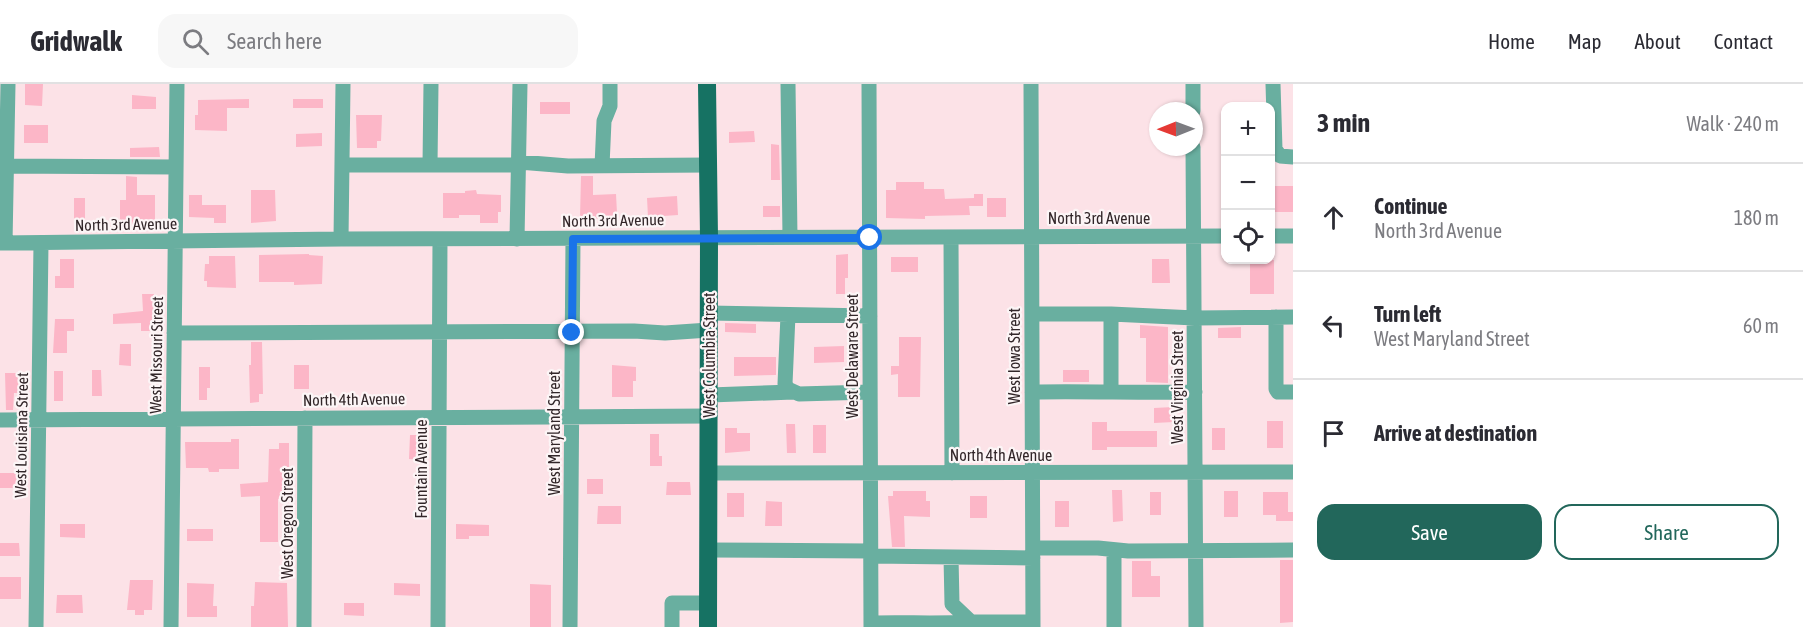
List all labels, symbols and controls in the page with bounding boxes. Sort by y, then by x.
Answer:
search box [158,14,578,68]
text: Gridwalk [30,25,122,57]
icon: search [179,25,212,58]
text: Search here [227,28,322,54]
text: Home [1488,29,1535,53]
text: Map [1568,29,1602,53]
text: About [1635,29,1681,53]
text: Contact [1714,29,1773,53]
north arrow [1149,102,1203,156]
map controls [1221,102,1275,264]
button: + [1221,102,1275,156]
text: 3 min [1317,108,1370,138]
text: Walk · 240 m [1687,112,1779,135]
button: − [1221,156,1275,210]
text: Continue [1374,193,1448,219]
icon: ahead [1317,201,1350,234]
text: 180 m [1734,206,1779,229]
street label: North 3rd Avenue [1048,209,1150,227]
street label: North 3rd Avenue [562,210,664,230]
button: locate [1221,210,1275,264]
street label: North 3rd Avenue [75,214,177,234]
text: North 3rd Avenue [1374,219,1502,242]
route start [856,224,882,250]
street label: West Columbia Street [700,292,718,418]
street label: West Delaware Street [843,293,861,418]
street label: West Missouri Street [146,296,166,414]
text: Turn left [1374,301,1441,327]
street label: West Iowa Street [1005,307,1023,404]
icon: left [1317,309,1350,342]
text: 60 m [1743,314,1779,337]
route end [558,319,584,345]
text: West Maryland Street [1374,327,1530,350]
street label: West Virginia Street [1168,330,1187,444]
street label: West Maryland Street [545,370,564,495]
street label: West Louisiana Street [11,372,31,498]
street label: North 4th Avenue [303,389,405,409]
icon: arrive [1317,417,1350,450]
street label: Fountain Avenue [412,419,430,519]
text: Arrive at destination [1374,420,1537,446]
street label: North 4th Avenue [950,446,1052,464]
street label: West Oregon Street [278,467,297,579]
button: Save [1317,504,1542,560]
button: Share [1554,504,1779,560]

